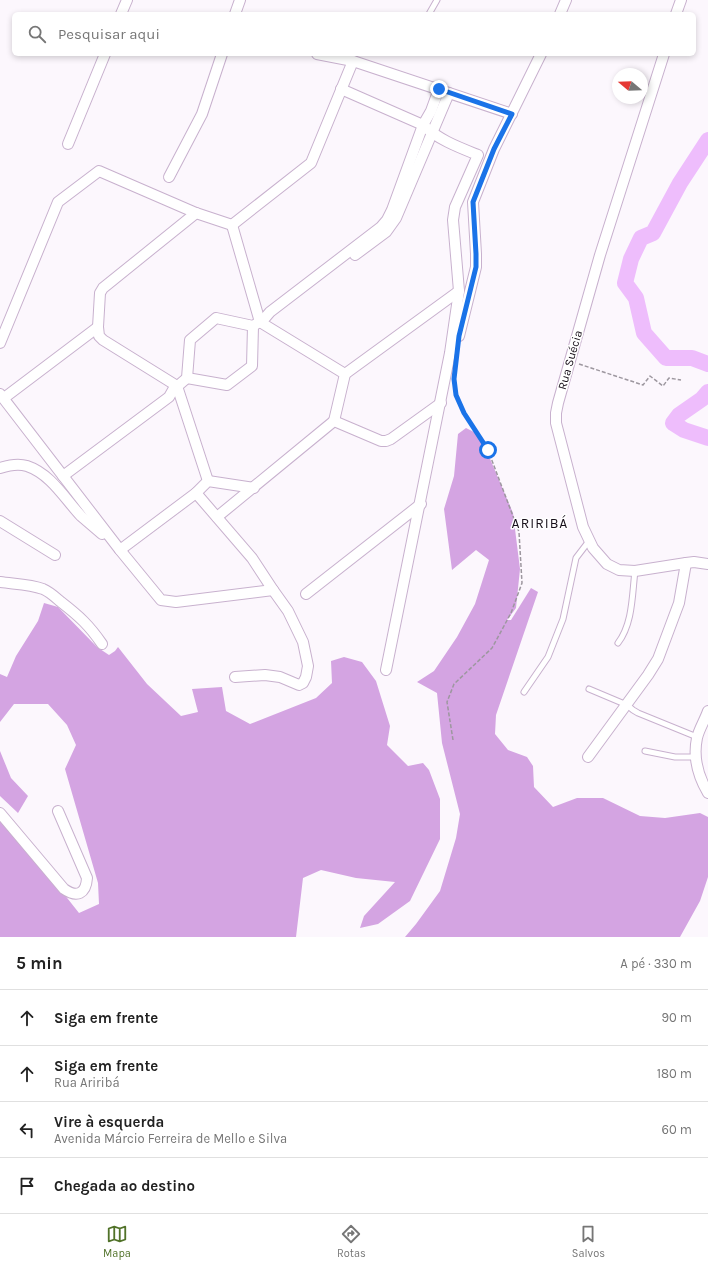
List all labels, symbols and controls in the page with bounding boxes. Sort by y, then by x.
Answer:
search box [12,12,696,56]
icon: search [26,23,48,45]
text: Pesquisar aqui [58,25,160,43]
north arrow [612,68,648,104]
route end [430,80,448,98]
street label: Rua Suécia [555,329,585,391]
route start [479,441,497,459]
district label: ARIRIBÁ [512,514,568,532]
text: 5 min [16,953,63,973]
text: A pé · 330 m [620,956,692,971]
icon: ahead [16,1007,38,1029]
text: Siga em frente [54,1009,158,1027]
text: 90 m [661,1010,692,1025]
text: Siga em frente [54,1057,158,1075]
icon: ahead [16,1063,38,1085]
text: 180 m [657,1066,692,1081]
text: Rua Ariribá [54,1075,120,1090]
text: Vire à esquerda [54,1113,164,1131]
icon: left [16,1119,38,1141]
text: 60 m [662,1122,692,1137]
text: Avenida Márcio Ferreira de Mello e Silva [54,1131,287,1146]
icon: arrive [16,1175,38,1197]
text: Chegada ao destino [54,1177,195,1195]
tab: Mapa [103,1223,131,1260]
tab: Rotas [337,1223,366,1260]
tab: Salvos [572,1223,605,1260]

